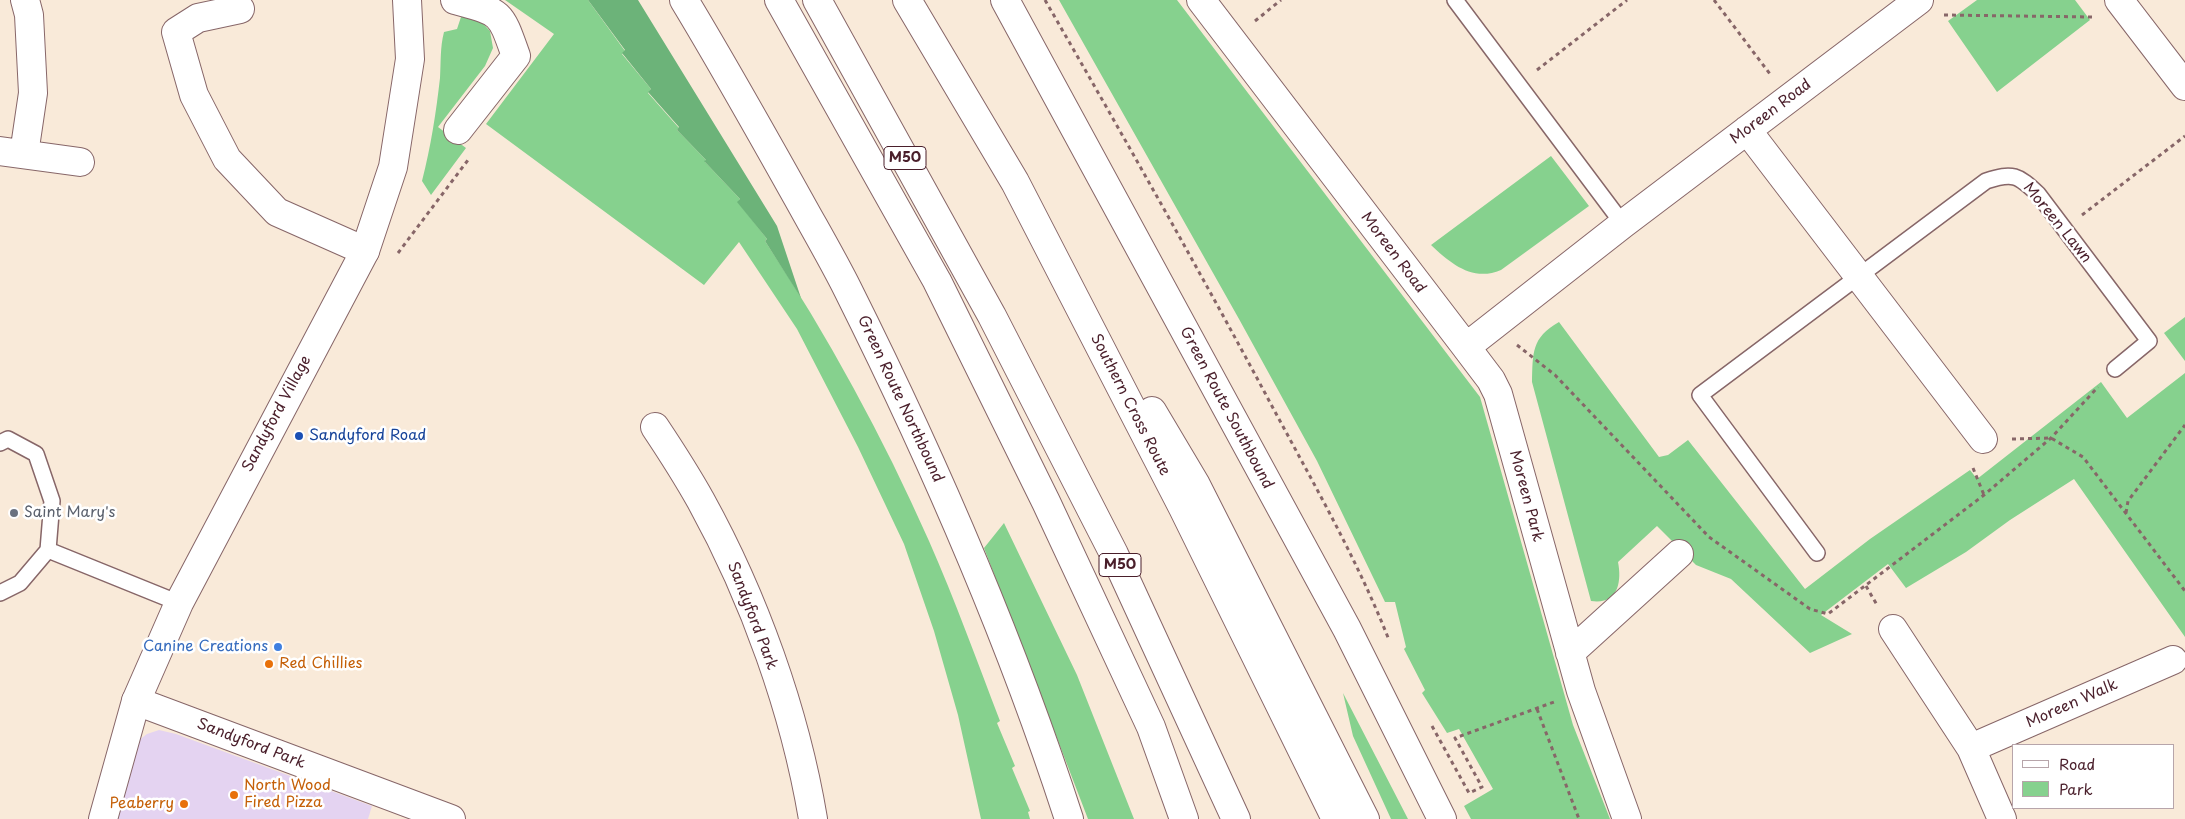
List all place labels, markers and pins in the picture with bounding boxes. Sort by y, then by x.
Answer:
place label: Sandyford Road [309,427,426,445]
marker: Sandyford Road [293,430,305,442]
place label: Saint Mary's [24,504,115,522]
marker: Saint Mary's [8,507,20,519]
place label: Canine Creations [143,638,268,656]
marker: Canine Creations [272,641,284,653]
place label: Red Chillies [279,655,362,673]
marker: Red Chillies [263,658,275,670]
place label: North Wood Fired Pizza [244,777,331,812]
marker: North Wood Fired Pizza [228,789,240,801]
place label: Peaberry [110,795,174,813]
marker: Peaberry [178,798,190,810]

